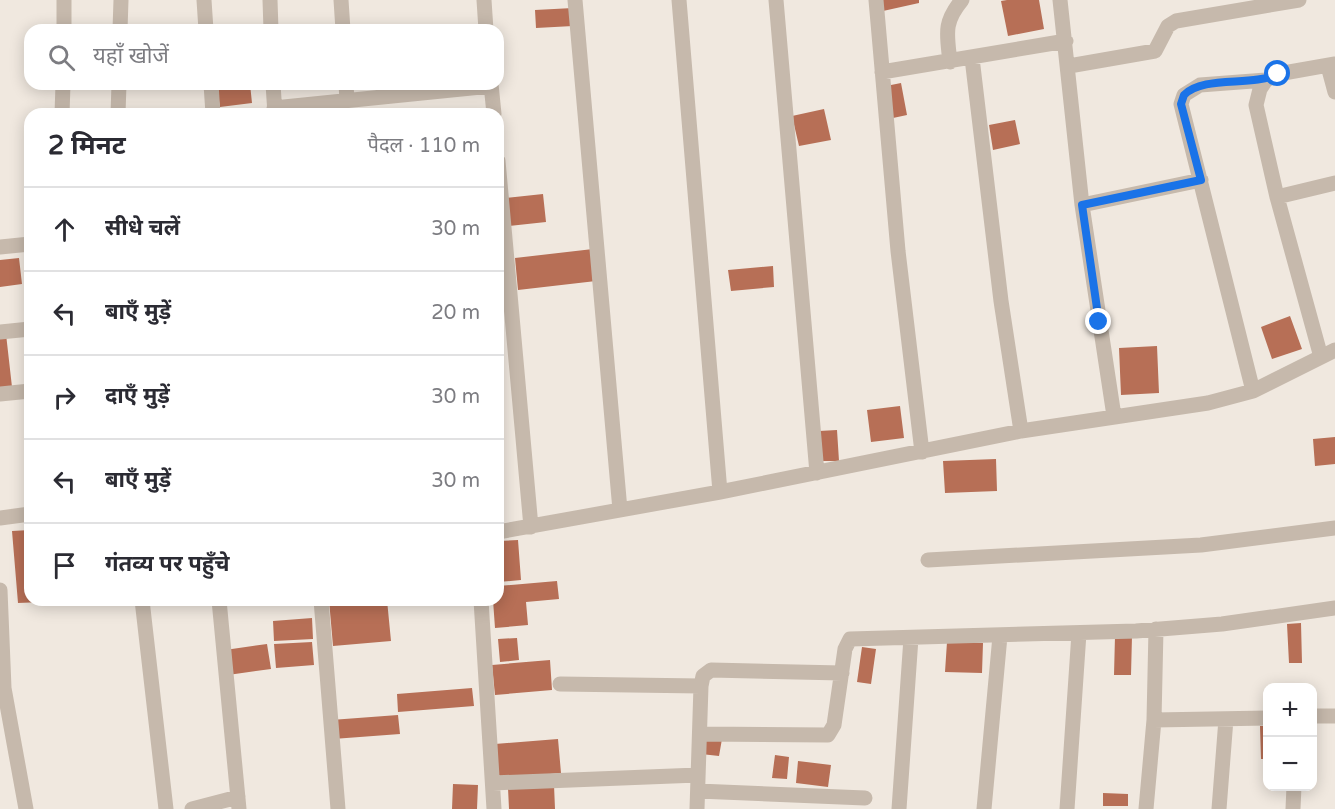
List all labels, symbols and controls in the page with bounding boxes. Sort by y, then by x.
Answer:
search box [24,24,504,90]
icon: search [45,41,78,74]
text: यहाँ खोजें [93,43,169,69]
route start [1264,60,1290,86]
text: 2 मिनट [48,130,126,161]
text: पैदल · 110 m [368,134,480,158]
icon: ahead [48,213,81,246]
text: सीधे चलें [105,215,180,241]
text: 30 m [431,217,480,241]
icon: left [48,297,81,330]
text: बाएँ मुड़ें [105,299,171,325]
text: 20 m [431,301,480,325]
route end [1085,308,1111,334]
icon: right [48,381,81,414]
text: दाएँ मुड़ें [105,383,170,409]
text: 30 m [431,385,480,409]
icon: left [48,465,81,498]
text: बाएँ मुड़ें [105,467,171,493]
text: 30 m [431,469,480,493]
icon: arrive [48,549,81,582]
text: गंतव्य पर पहुँचे [105,551,230,577]
map controls [1263,683,1317,791]
button: + [1263,683,1317,737]
button: − [1263,737,1317,791]

